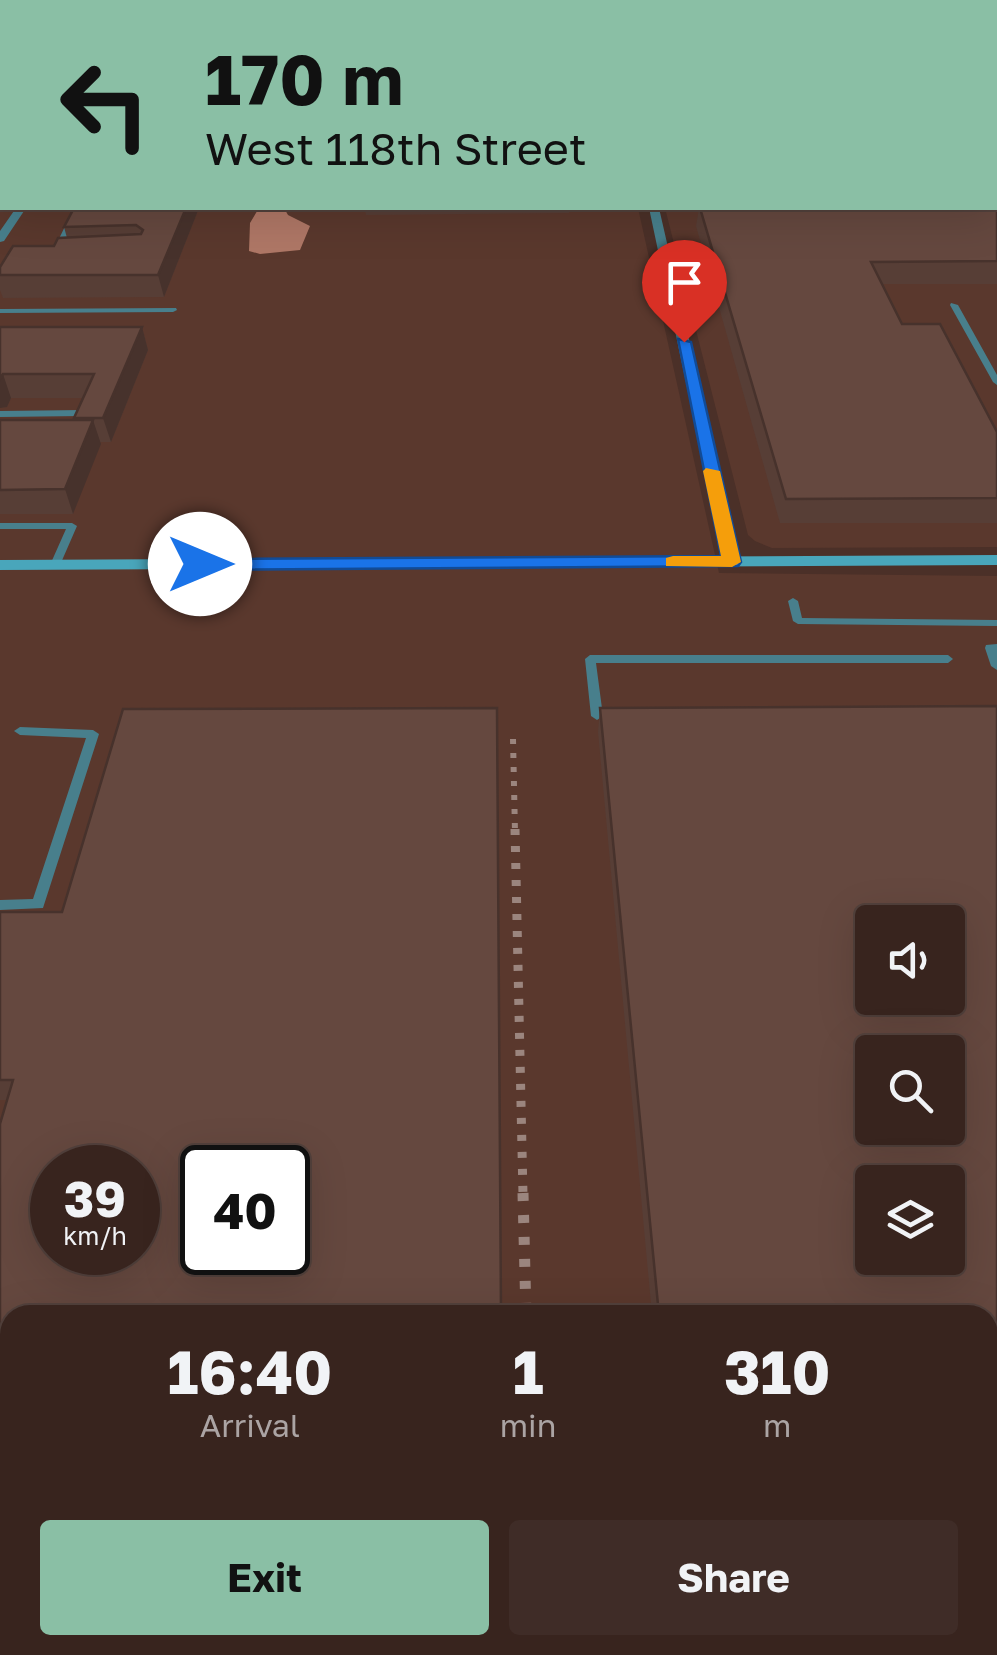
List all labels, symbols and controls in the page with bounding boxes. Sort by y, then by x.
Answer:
text: 170 m [205,36,403,120]
icon: left [40,40,170,170]
text: West 118th Street [205,121,587,175]
pin [642,240,727,343]
icon: arrive [657,255,712,310]
position arrow [148,512,252,616]
map controls [855,905,965,1275]
button: sound [855,905,965,1015]
button: search [855,1035,965,1145]
speed limit sign: 40 [180,1145,310,1275]
button: layers [855,1165,965,1275]
text: 39 [64,1168,126,1228]
text: km/h [63,1220,127,1251]
text: 16:40 [168,1335,332,1407]
text: 1 [513,1335,544,1407]
text: 310 [724,1335,830,1407]
text: Arrival [200,1406,300,1444]
text: min [500,1406,556,1444]
text: m [763,1406,791,1444]
button: Exit [40,1520,489,1635]
button: Share [509,1520,958,1635]

